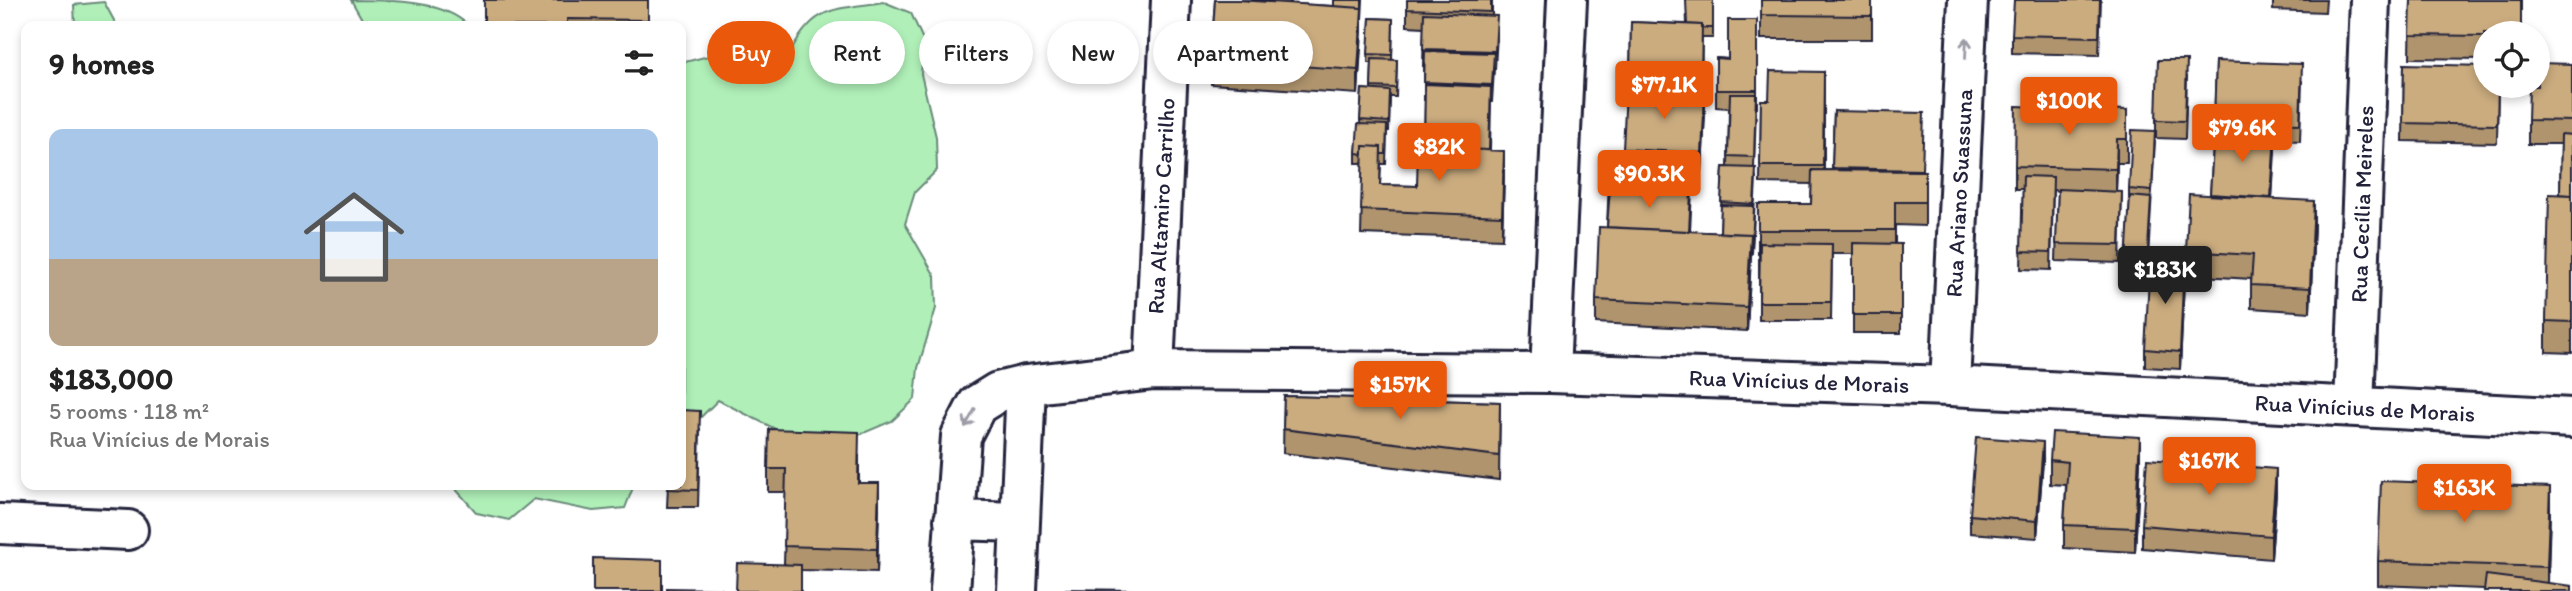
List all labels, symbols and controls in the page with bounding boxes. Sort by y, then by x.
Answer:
chip: Buy [707,21,795,84]
chip: Rent [809,21,905,84]
chip: Filters [919,21,1033,84]
chip: New [1047,21,1139,84]
chip: Apartment [1153,21,1313,84]
map controls [2473,21,2550,98]
button: locate [2473,21,2550,98]
one-way arrow [1960,37,1973,60]
icon: filters [620,44,658,82]
text: 9 homes [49,45,155,82]
pin: $77.1K [1607,61,1721,121]
text: $77.1K [1631,70,1697,98]
pin: $100K [2020,78,2118,137]
text: $100K [2036,86,2102,114]
street label: Rua Ariano Suassuna [1940,88,1978,298]
street label: Rua Altamiro Carrilho [1141,97,1181,315]
pin: $79.6K [2185,104,2299,164]
street label: Rua Cecília Meireles [2345,105,2379,303]
text: $79.6K [2208,113,2276,141]
pin: $82K [1398,124,1480,183]
text: $82K [1413,132,1465,160]
pin: $90.3K [1592,150,1706,210]
text: $90.3K [1614,159,1684,187]
icon: home [291,174,417,300]
pin: $183K [2116,246,2214,306]
text: $183K [2134,255,2196,283]
text: $183,000 [49,360,173,397]
pin: $157K [1351,362,1449,421]
street label: Rua Vinícius de Morais [1688,363,1910,399]
text: $157K [1370,370,1430,398]
street label: Rua Vinícius de Morais [2254,388,2476,428]
text: 5 rooms · 118 m² [49,397,209,425]
one-way arrow [963,407,977,428]
text: Rua Vinícius de Morais [49,425,270,453]
pin: $167K [2160,438,2258,497]
text: $167K [2179,446,2239,474]
pin: $163K [2415,464,2513,524]
text: $163K [2433,473,2495,501]

